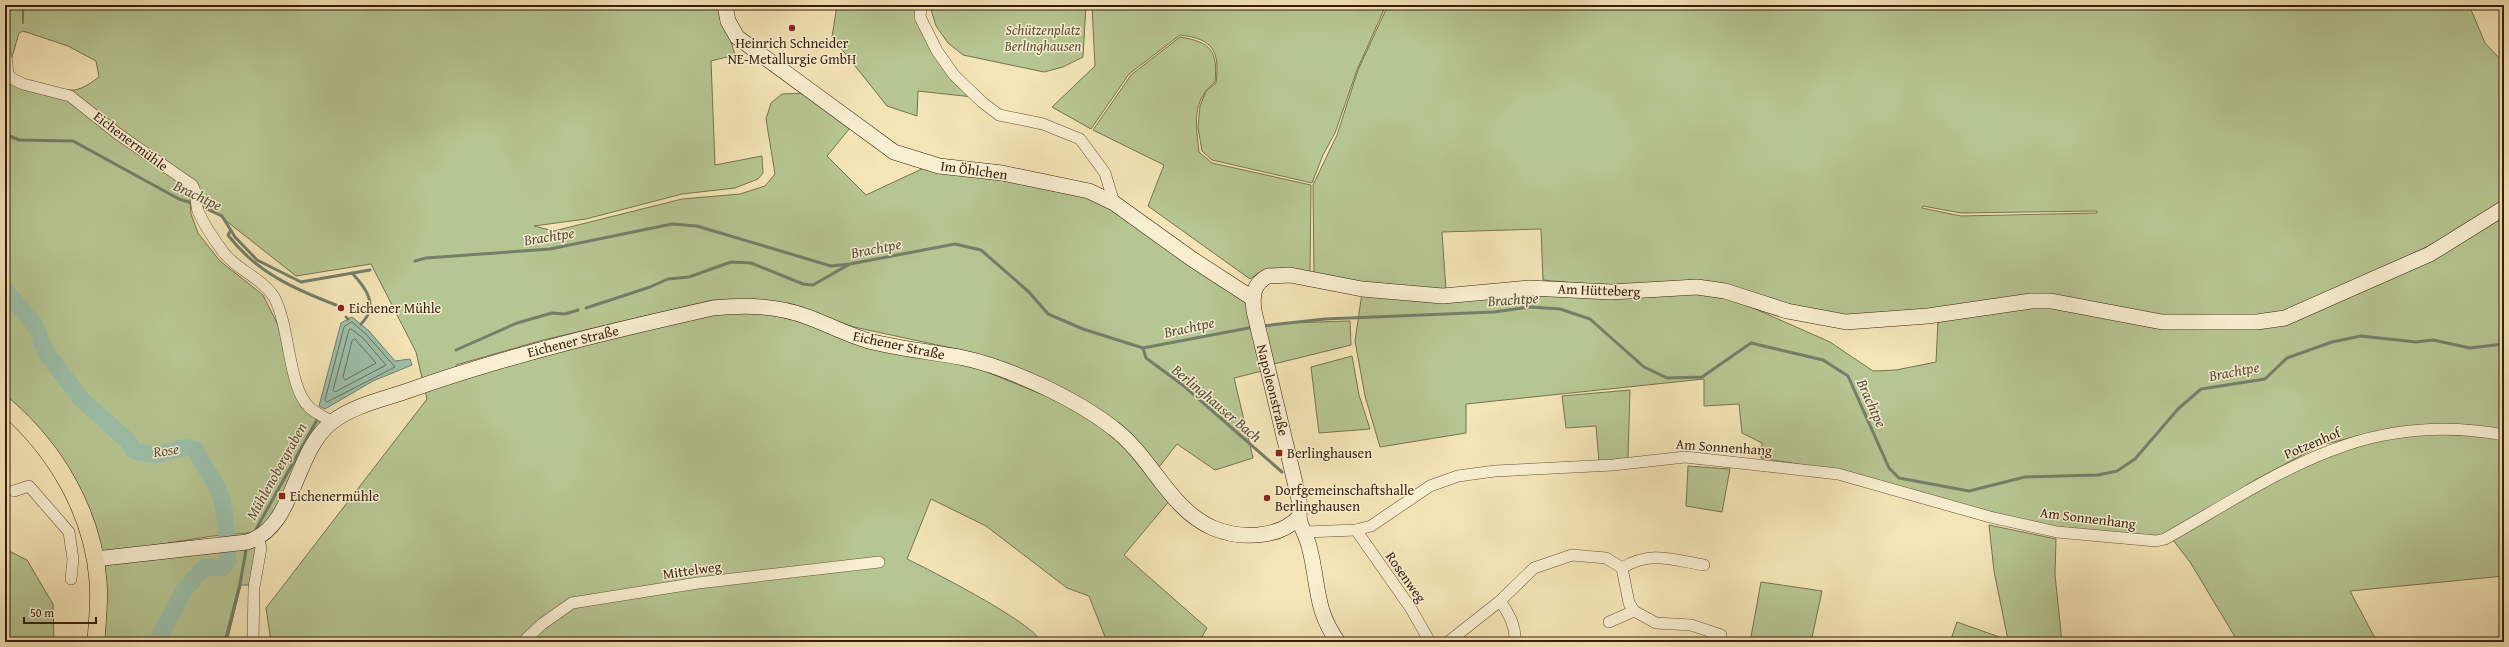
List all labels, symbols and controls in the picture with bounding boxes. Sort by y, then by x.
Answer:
park label: Schützenplatz Berlinghausen [1004,20,1081,56]
marker: Heinrich Schneider NE-Metallurgie GmbH [787,23,797,33]
place label: Heinrich Schneider NE-Metallurgie GmbH [728,33,856,69]
street label: Eichenermühle [89,106,173,176]
street label: Im Öhlchen [939,155,1009,185]
water label: Brachtpe [170,174,226,215]
water label: Brachtpe [521,222,576,251]
water label: Brachtpe [848,233,903,263]
street label: Am Hütteberg [1557,279,1641,301]
water label: Brachtpe [1486,287,1539,311]
place label: Eichener Mühle [349,298,442,318]
marker: Eichener Mühle [336,303,346,313]
water label: Brachtpe [1161,311,1216,343]
street label: Eichener Straße [525,320,621,362]
street label: Eichener Straße [851,325,947,365]
street label: Napoleonstraße [1252,342,1294,438]
water label: Brachtpe [2206,356,2261,386]
water label: Berlinghauser Bach [1167,359,1267,447]
water label: Brachtpe [1852,374,1892,431]
water label: Mühlenobergraben [241,418,312,524]
street label: Potzenhof [2281,422,2345,464]
street label: Am Sonnenhang [1675,434,1773,460]
water label: Rose [151,438,180,462]
place label: Berlinghausen [1287,443,1372,463]
marker: Berlinghausen [1274,448,1284,458]
place label: Dorfgemeinschaftshalle Berlinghausen [1275,480,1415,516]
place label: Eichenermühle [290,486,379,506]
marker: Eichenermühle [277,491,287,501]
marker: Dorfgemeinschaftshalle Berlinghausen [1262,493,1272,503]
street label: Am Sonnenhang [2039,502,2137,534]
street label: Rosenweg [1381,547,1431,607]
street label: Mittelweg [661,556,723,584]
scale bar [24,599,96,625]
text: 50 m [30,604,54,621]

